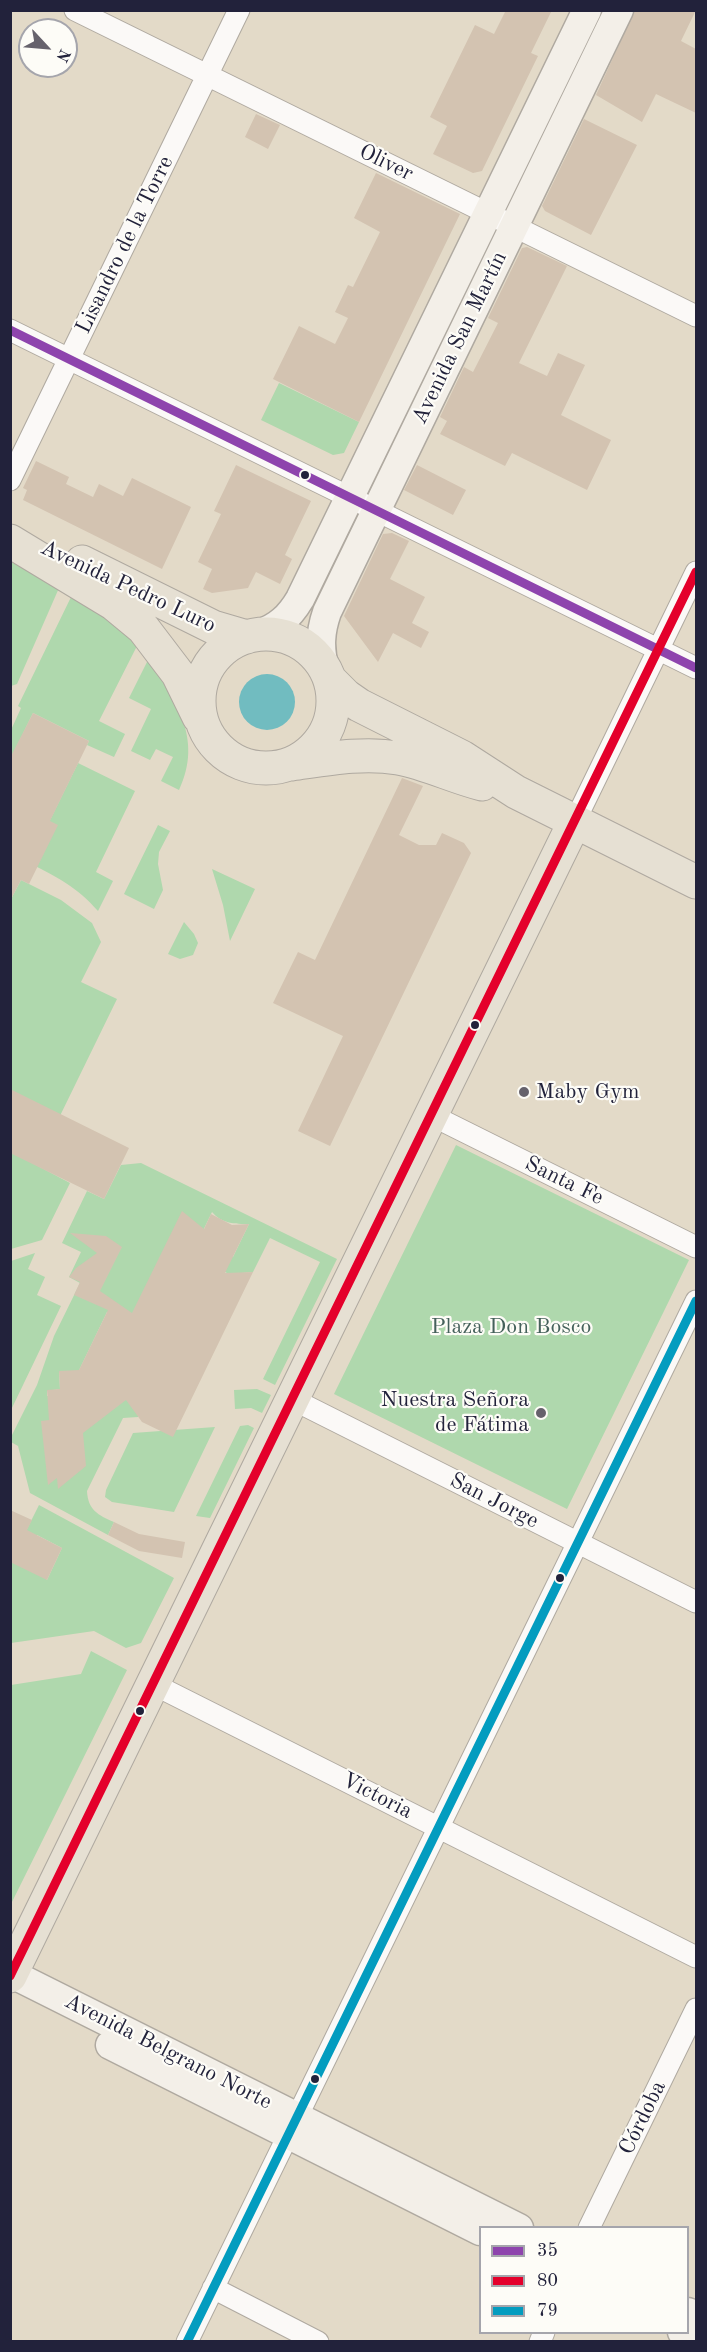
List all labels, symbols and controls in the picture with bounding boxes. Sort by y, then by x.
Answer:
north arrow [18,18,78,78]
text: N [53,46,72,64]
street label: Oliver [355,139,417,187]
street label: Lisandro de la Torre [70,152,180,338]
street label: Avenida San Martín [407,247,513,429]
unlabelled marker [299,469,311,481]
street label: Avenida Pedro Luro [36,535,220,639]
unlabelled marker [469,1019,481,1031]
place label: Maby Gym [536,1079,639,1105]
marker: Maby Gym [517,1085,531,1099]
street label: Santa Fe [520,1151,608,1211]
park label: Plaza Don Bosco [431,1314,591,1340]
place label: Nuestra Señora de Fátima [380,1387,529,1438]
marker: Nuestra Señora de Fátima [534,1406,548,1420]
street label: San Jorge [445,1467,543,1535]
unlabelled marker [554,1572,566,1584]
unlabelled marker [134,1705,146,1717]
street label: Victoria [337,1767,417,1825]
street label: Avenida Belgrano Norte [60,1988,276,2116]
unlabelled marker [309,2073,321,2085]
street label: Córdoba [614,2077,672,2159]
legend [479,2226,689,2334]
text: 35 [537,2242,558,2260]
text: 80 [537,2272,558,2290]
text: 79 [537,2302,558,2320]

